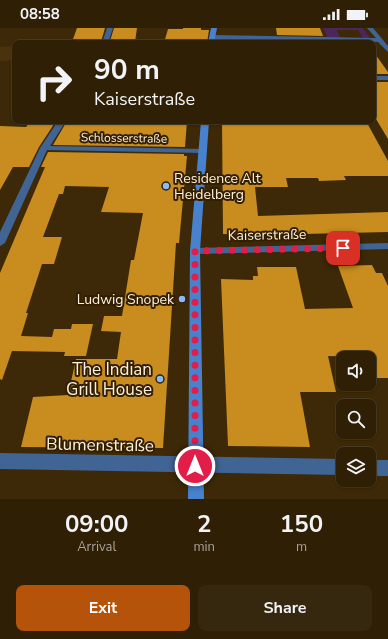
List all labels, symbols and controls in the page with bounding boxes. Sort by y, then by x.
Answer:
text: 08:58 [20,4,60,24]
text: 90 m [94,51,160,89]
icon: right [28,56,80,108]
text: Kaiserstraße [94,87,195,111]
street label: Schlosserstraße [81,129,167,147]
place label: Residence Alt Heidelberg [174,169,261,204]
marker: Residence Alt Heidelberg [161,181,171,191]
street label: Kaiserstraße [228,225,306,245]
pin [326,231,360,265]
icon: arrive [332,237,354,259]
place label: Ludwig Snopek [77,290,175,309]
marker: Ludwig Snopek [177,294,187,304]
map controls [336,351,376,487]
button: sound [336,351,376,391]
place label: The Indian Grill House [66,358,152,401]
marker: The Indian Grill House [155,374,165,384]
button: search [336,399,376,439]
street label: Blumenstraße [46,433,154,457]
position arrow [174,445,216,487]
button: layers [336,447,376,487]
text: 09:00 [65,508,128,540]
text: 2 [197,508,211,540]
text: 150 [280,508,323,540]
text: Arrival [77,538,116,556]
text: min [193,538,215,556]
text: m [296,538,307,556]
button: Exit [16,585,190,631]
button: Share [198,585,372,631]

